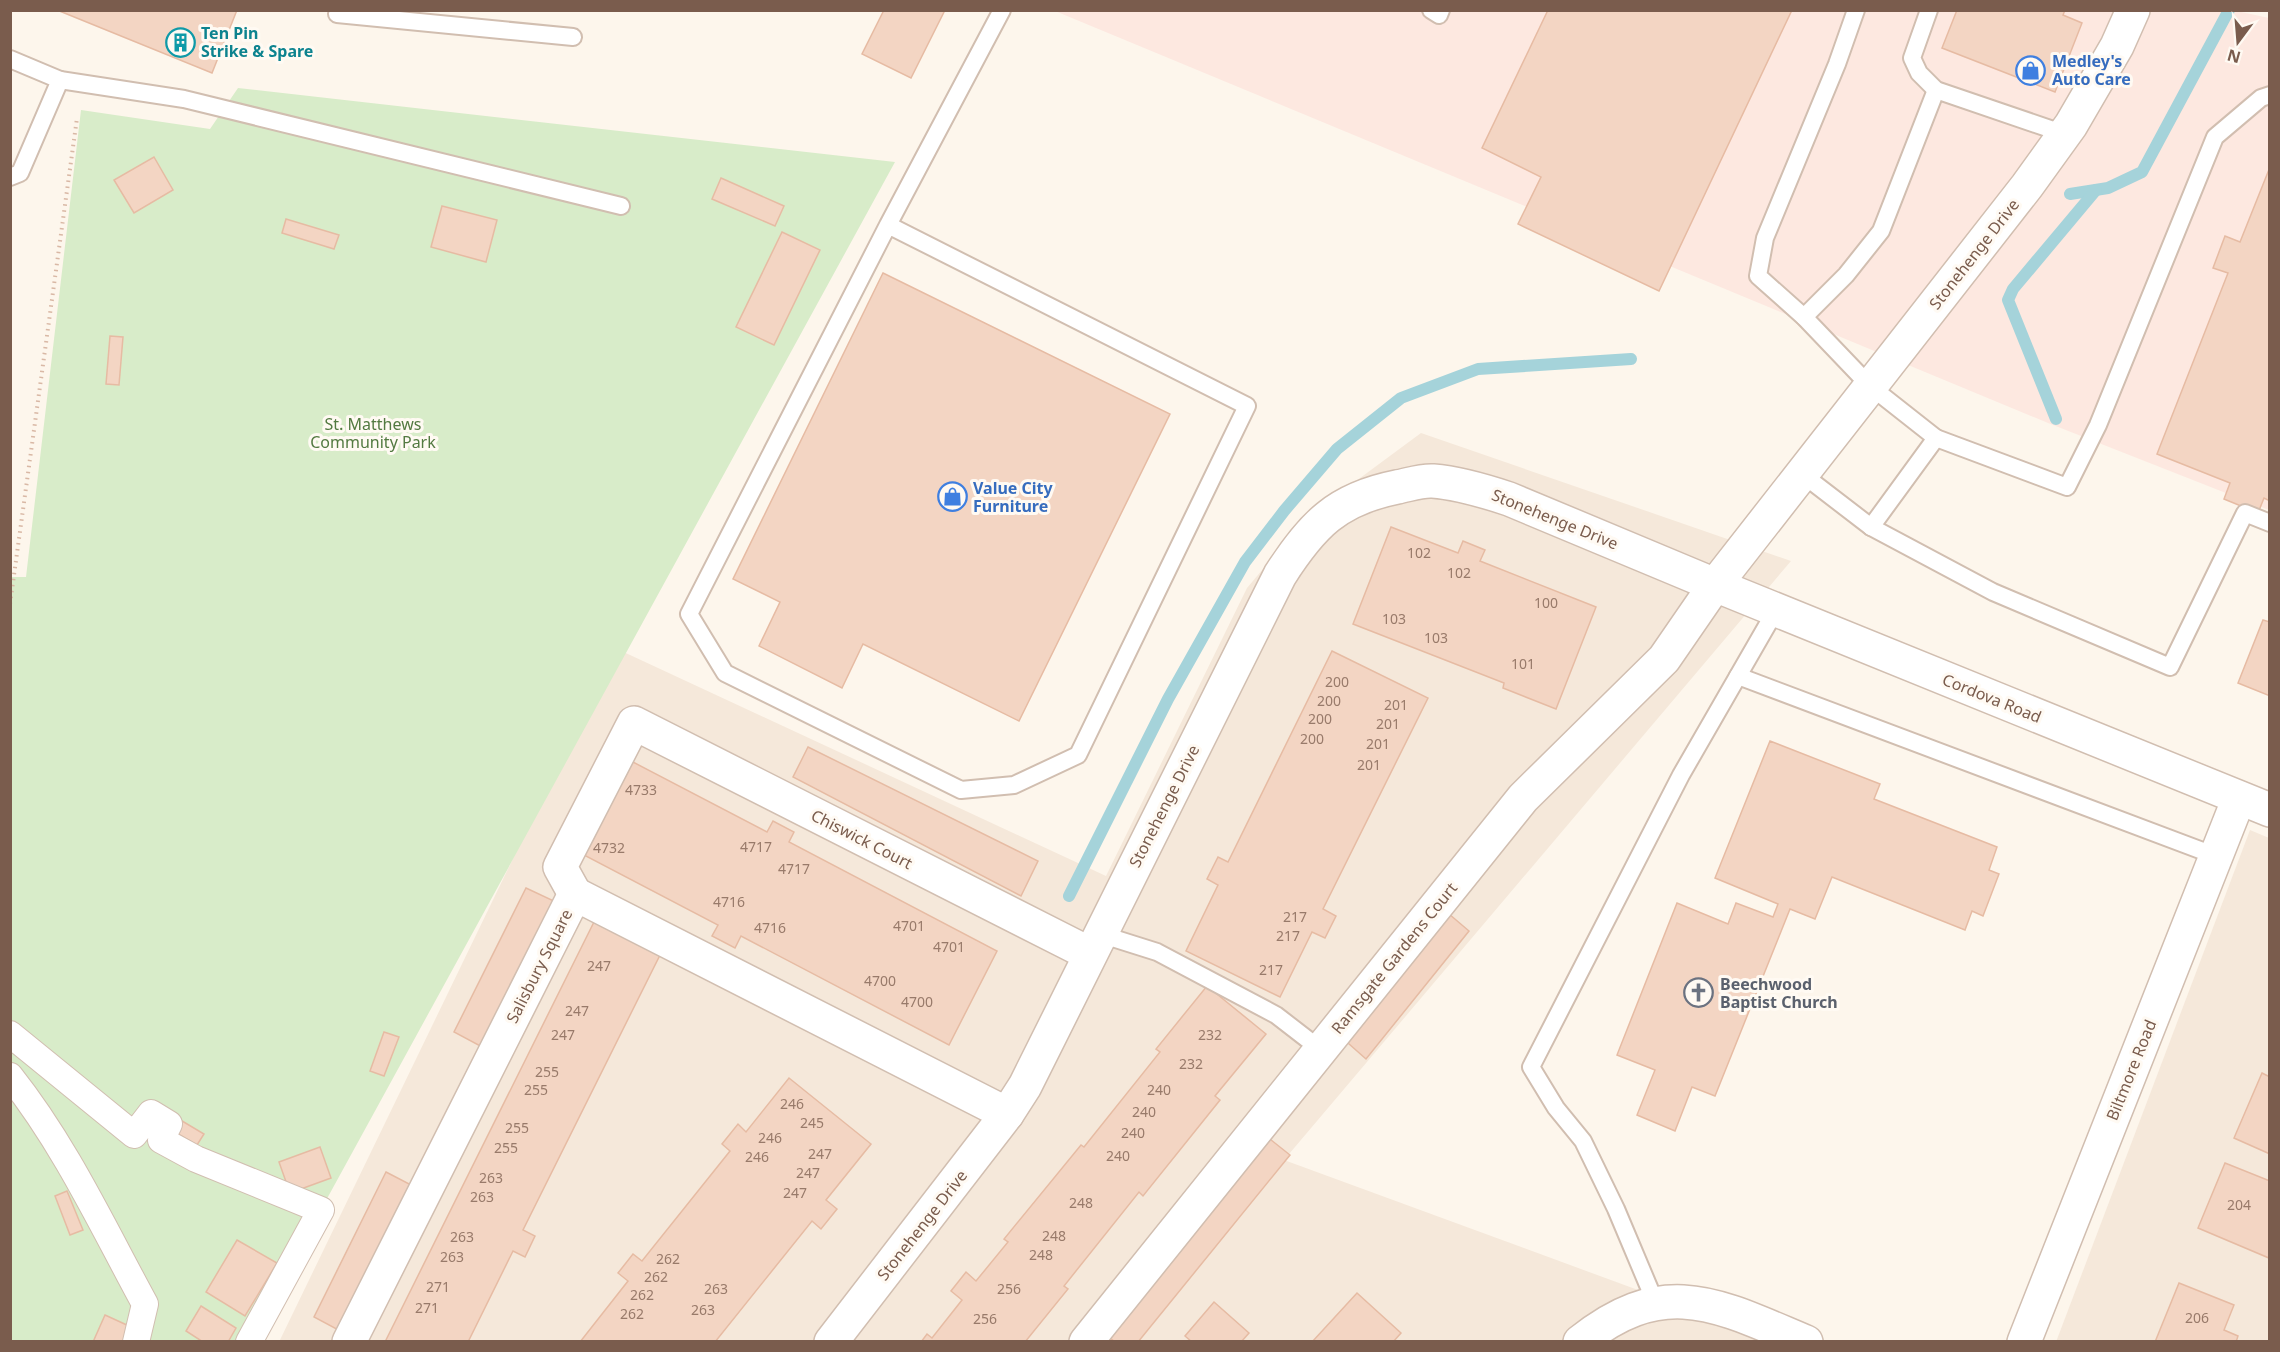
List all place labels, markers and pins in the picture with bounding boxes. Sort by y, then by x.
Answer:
place label: Ten Pin Strike & Spare [201,22,313,62]
building icon: Ten Pin Strike & Spare [164,26,196,58]
place label: Medley's Auto Care [2052,50,2131,90]
shop icon: Medley's Auto Care [2015,54,2047,86]
place label: Value City Furniture [973,477,1054,517]
shop icon: Value City Furniture [936,481,968,513]
place label: Beechwood Baptist Church [1720,973,1838,1013]
church icon: Beechwood Baptist Church [1683,977,1715,1009]

